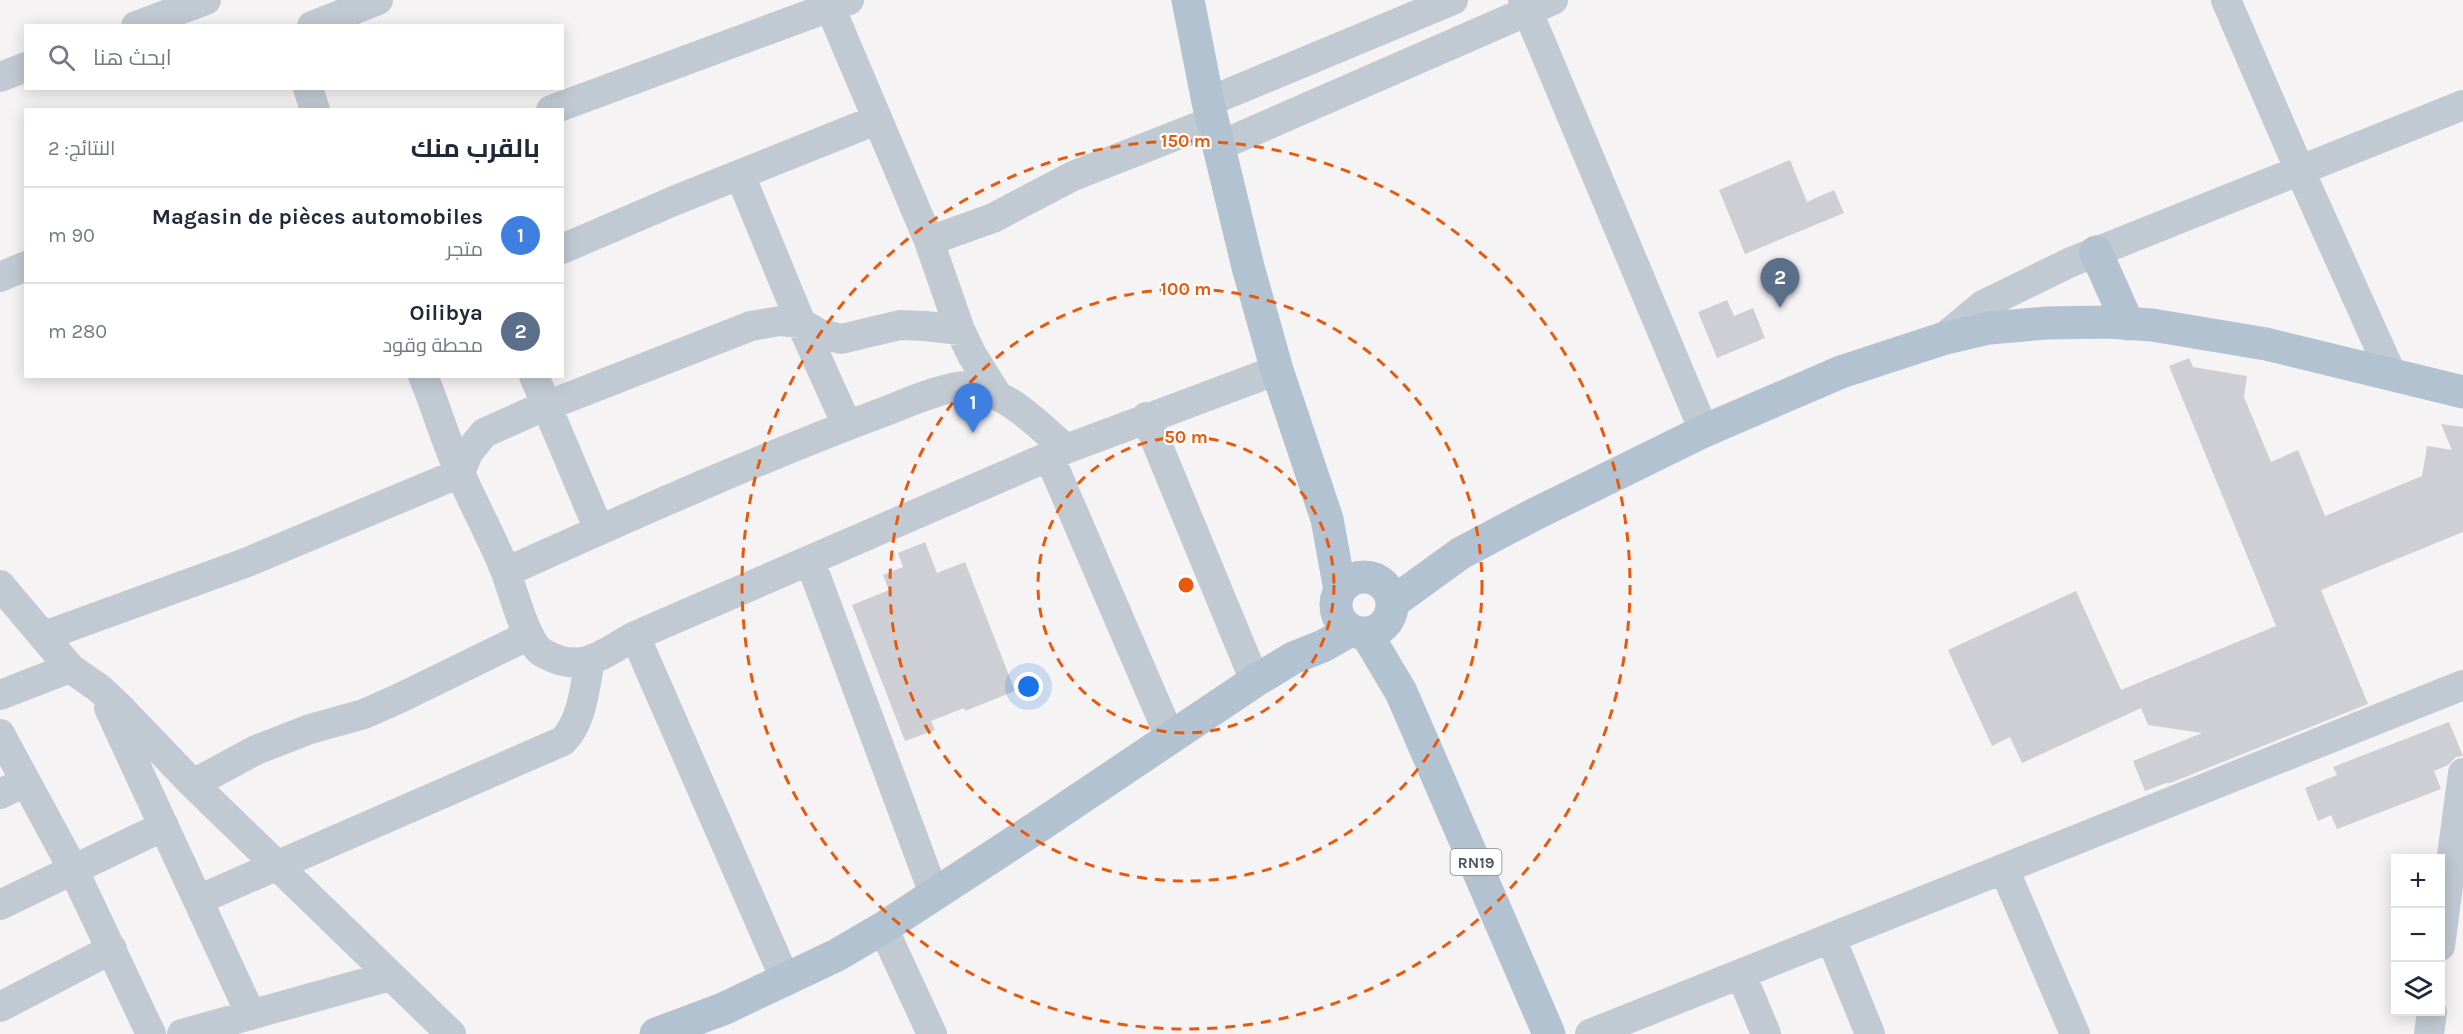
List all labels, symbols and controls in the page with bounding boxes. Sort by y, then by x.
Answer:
search box [24,24,564,90]
icon: search [45,41,78,74]
text: ابحث هنا [93,45,172,71]
text: 150 m [1161,130,1211,152]
text: بالقرب منك [411,133,540,164]
text: النتائج: 2 [48,137,115,160]
text: Magasin de pièces automobiles [152,204,483,230]
text: 90 m [48,224,95,247]
text: 1 [517,224,524,247]
text: متجر [446,238,483,261]
pin: 2 [1760,258,1800,308]
text: 100 m [1161,278,1211,300]
text: Oilibya [409,300,483,326]
text: 280 m [48,320,107,343]
text: 2 [514,320,527,343]
text: محطة وقود [383,334,483,357]
pin: 1 [954,384,992,433]
text: 50 m [1164,426,1208,448]
centre of rings [1176,575,1196,595]
your location [1014,672,1043,701]
road number: RN19 [1450,849,1502,875]
map controls [2391,854,2445,1016]
button: + [2391,854,2445,908]
button: − [2391,908,2445,962]
button: layers [2391,962,2445,1016]

